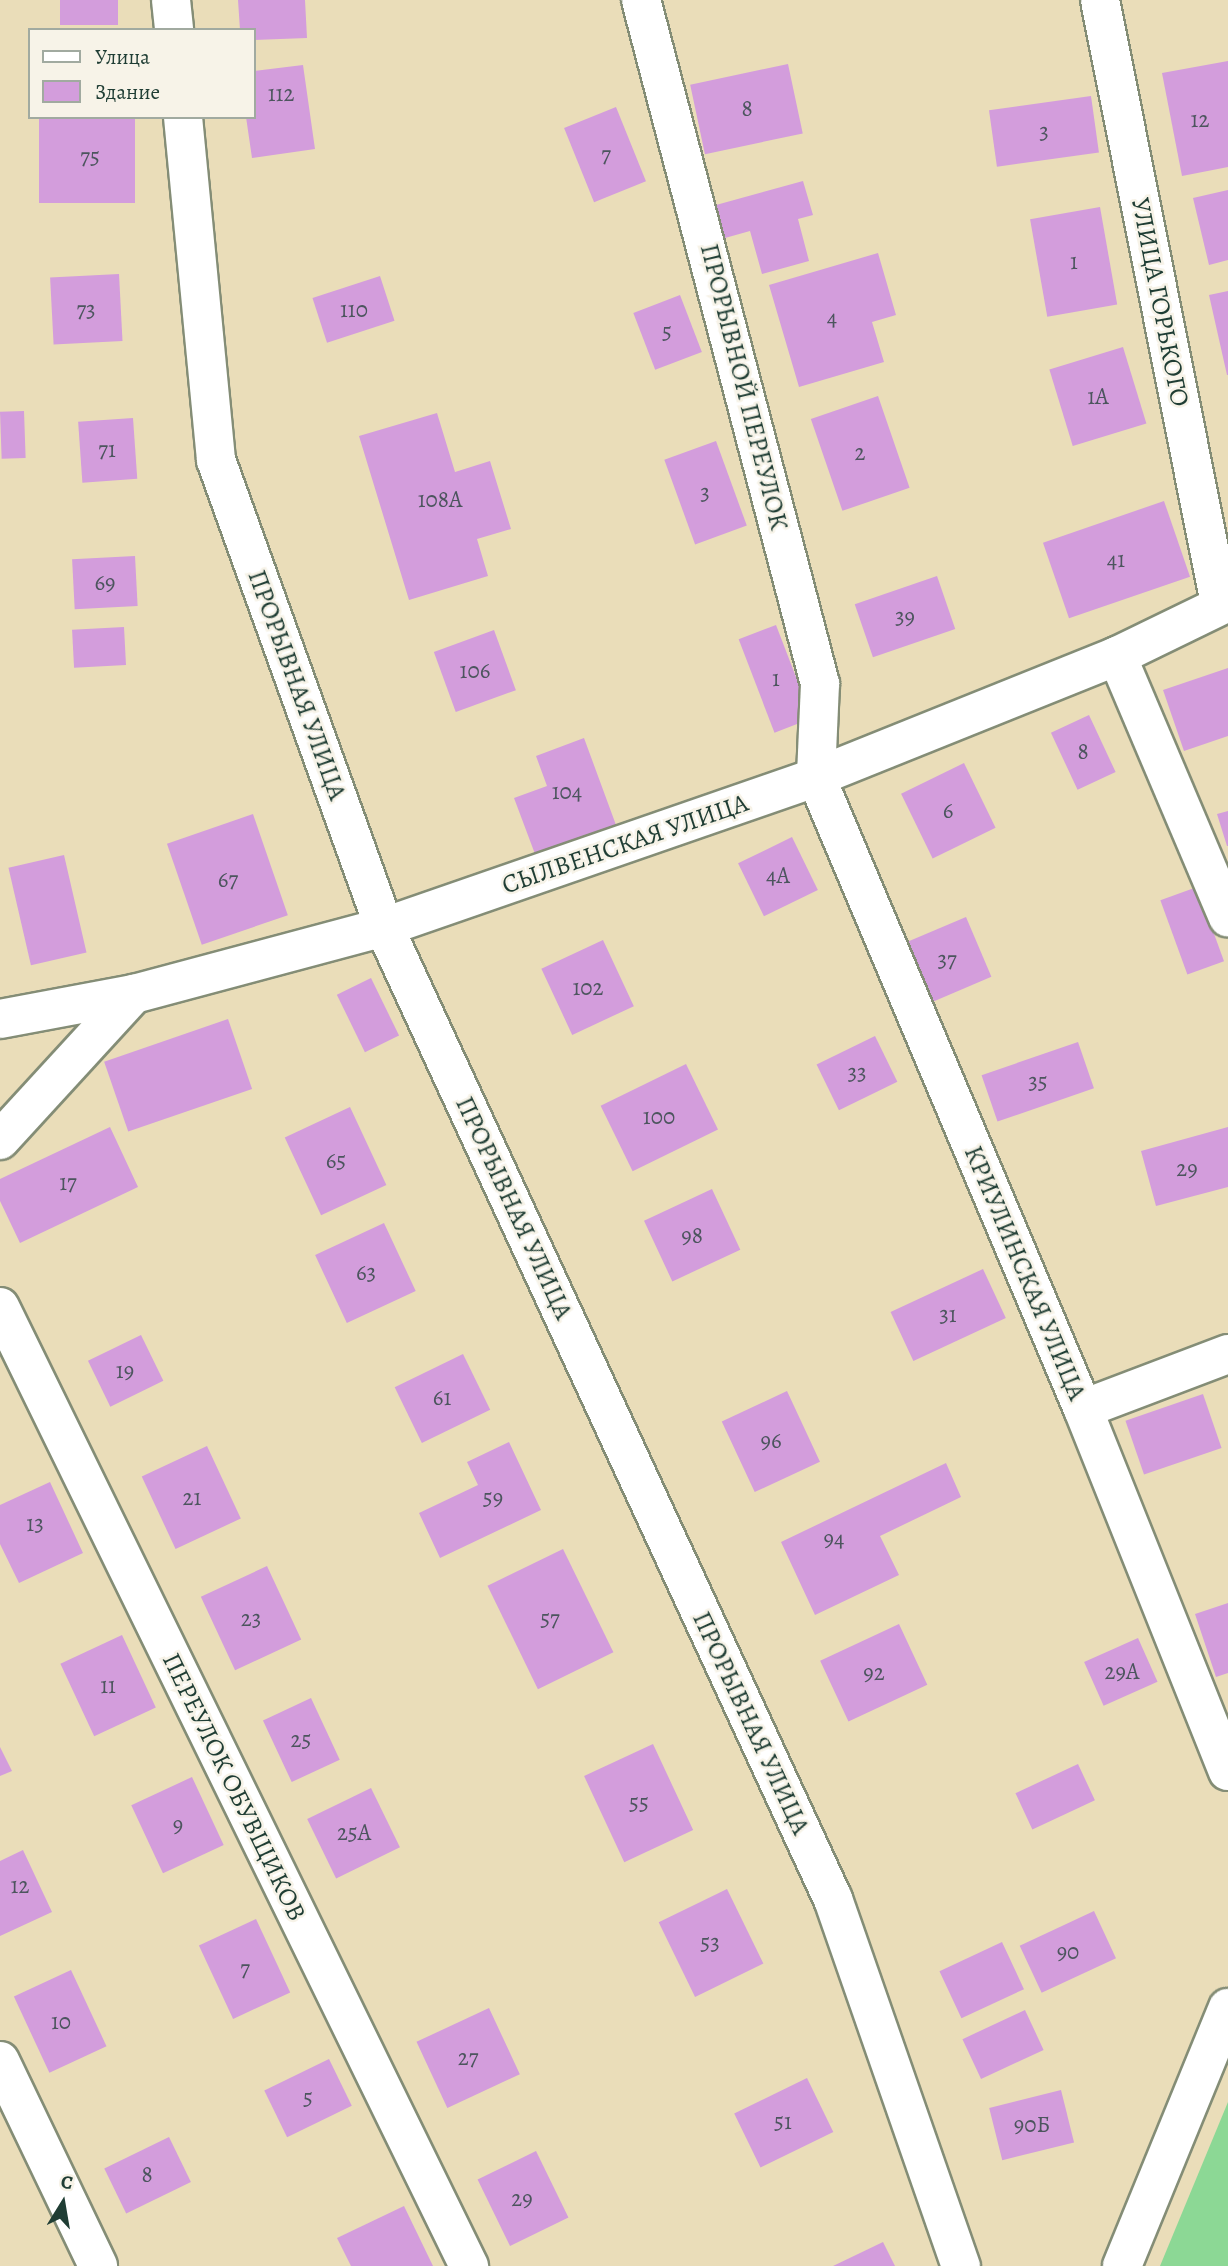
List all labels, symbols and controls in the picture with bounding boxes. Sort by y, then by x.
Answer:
legend [28,28,256,119]
text: Улица [95,43,150,71]
text: Здание [95,78,160,106]
house number: 112 [268,80,294,108]
house number: 8 [741,95,753,123]
house number: 12 [1191,106,1209,134]
house number: 3 [1039,118,1049,146]
house number: 7 [601,141,611,169]
house number: 75 [80,143,100,171]
street label: УЛИЦА ГОРЬКОГО [1124,195,1196,409]
street label: ПРОРЫВНОЙ ПЕРЕУЛОК [693,241,795,533]
house number: 1 [1070,248,1078,276]
house number: 73 [76,296,96,324]
house number: 110 [340,296,368,324]
house number: 4 [827,304,837,332]
house number: 5 [662,318,672,346]
house number: 1А [1087,383,1109,411]
house number: 71 [98,436,116,464]
house number: 2 [855,439,865,467]
house number: 3 [700,479,710,507]
house number: 108А [418,486,462,514]
house number: 41 [1107,546,1125,574]
street label: ПРОРЫВНАЯ УЛИЦА [241,566,353,804]
house number: 69 [94,569,116,597]
house number: 39 [895,603,915,631]
house number: 106 [460,657,490,685]
house number: 1 [772,665,780,693]
house number: 8 [1077,738,1089,766]
house number: 104 [552,778,582,806]
street label: СЫЛВЕНСКАЯ УЛИЦА [498,787,752,901]
house number: 6 [943,797,953,825]
house number: 4А [766,862,790,890]
house number: 67 [218,866,238,894]
house number: 37 [937,946,957,974]
house number: 102 [572,974,604,1002]
house number: 33 [847,1059,867,1087]
house number: 35 [1028,1068,1048,1096]
street label: ПРОРЫВНАЯ УЛИЦА [449,1092,579,1324]
house number: 100 [643,1103,675,1131]
street label: КРИУЛИНСКАЯ УЛИЦА [957,1141,1093,1405]
house number: 65 [326,1147,346,1175]
house number: 29 [1176,1155,1198,1183]
house number: 17 [59,1169,77,1197]
house number: 98 [681,1222,703,1250]
house number: 63 [356,1259,376,1287]
house number: 31 [939,1301,957,1329]
house number: 19 [116,1357,134,1385]
house number: 61 [433,1384,451,1412]
house number: 96 [760,1427,782,1455]
house number: 21 [183,1484,201,1512]
house number: 59 [483,1484,503,1512]
house number: 13 [26,1510,44,1538]
house number: 94 [824,1525,844,1553]
house number: 23 [241,1605,261,1633]
house number: 57 [540,1605,560,1633]
street label: ПРОРЫВНАЯ УЛИЦА [686,1607,816,1839]
street label: ПЕРЕУЛОК ОБУВЩИКОВ [155,1648,313,1926]
house number: 29А [1105,1658,1139,1686]
house number: 92 [863,1659,885,1687]
house number: 11 [100,1672,116,1700]
house number: 25 [291,1726,311,1754]
house number: 55 [629,1789,649,1817]
house number: 9 [173,1811,183,1839]
house number: 25А [337,1819,371,1847]
house number: 12 [11,1872,29,1900]
house number: 53 [700,1929,720,1957]
house number: 90 [1057,1938,1079,1966]
house number: 7 [240,1955,250,1983]
house number: 10 [51,2008,71,2036]
house number: 27 [458,2044,478,2072]
house number: 5 [303,2084,313,2112]
house number: 51 [774,2108,792,2136]
house number: 90Б [1014,2111,1050,2139]
house number: 8 [141,2161,153,2189]
north arrow [28,2168,98,2238]
text: С [59,2169,75,2196]
house number: 29 [511,2185,533,2213]

